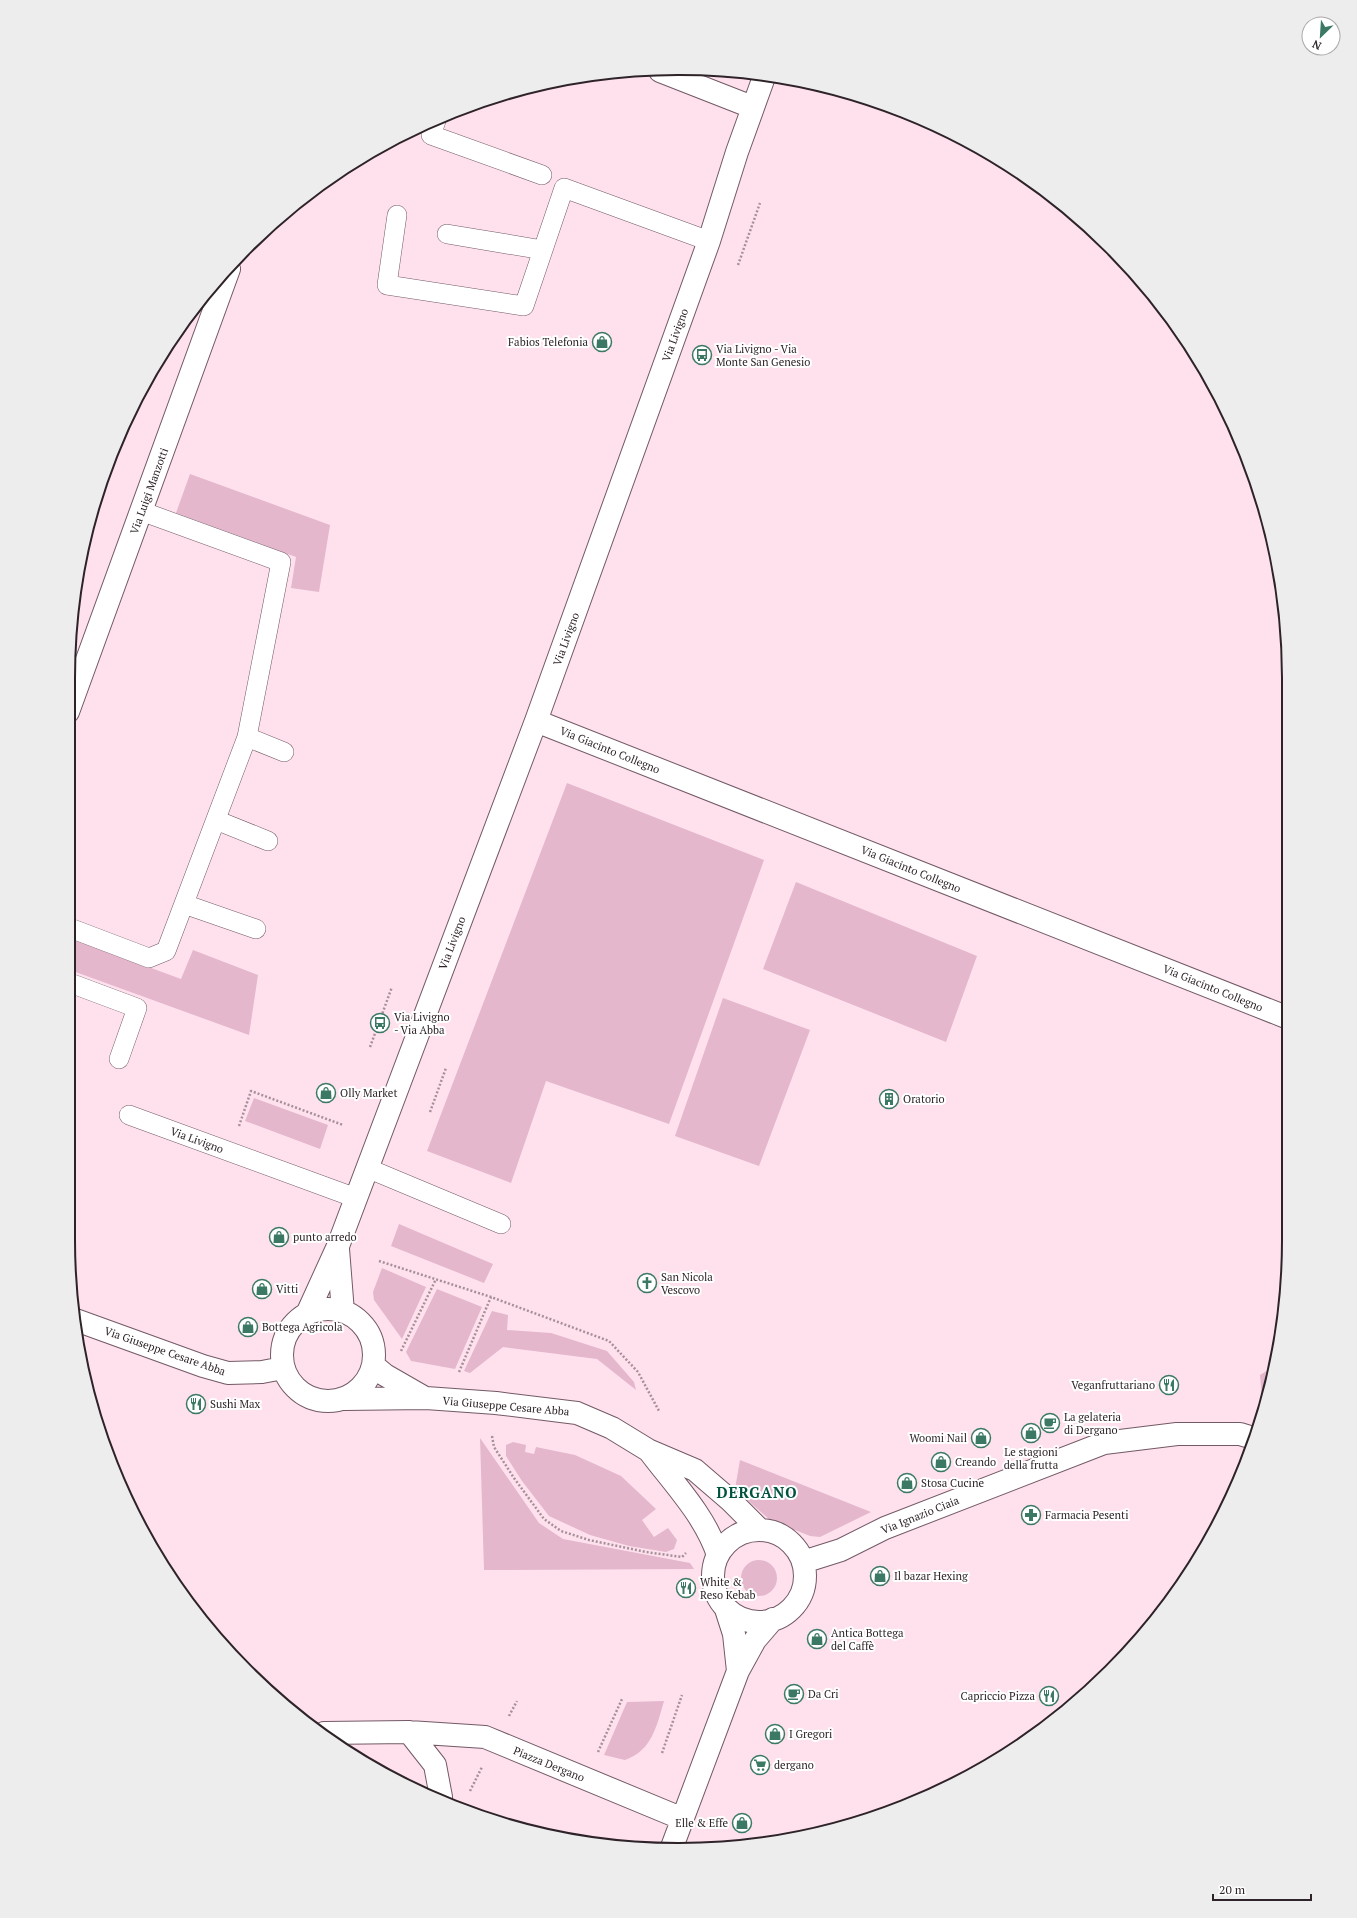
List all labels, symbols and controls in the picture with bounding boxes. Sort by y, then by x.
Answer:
north arrow [1301,16,1341,56]
text: N [1309,37,1324,53]
street label: Via Livigno [659,306,691,364]
shop icon: Fabios Telefonia [591,331,613,353]
place label: Fabios Telefonia [508,335,588,349]
place label: Via Livigno - Via Monte San Genesio [716,342,810,369]
bus stop icon: Via Livigno - Via Monte San Genesio [691,344,713,366]
street label: Via Luigi Manzotti [127,446,171,536]
street label: Via Livigno [550,610,582,668]
street label: Via Giacinto Collegno [558,724,662,776]
street label: Via Giacinto Collegno [859,843,963,895]
street label: Via Livigno [435,914,469,972]
street label: Via Giacinto Collegno [1161,962,1265,1014]
place label: Via Livigno - Via Abba [394,1010,450,1037]
bus stop icon: Via Livigno - Via Abba [369,1012,391,1034]
shop icon: Olly Market [315,1082,337,1104]
place label: Olly Market [340,1086,397,1100]
building icon: Oratorio [878,1088,900,1110]
place label: Oratorio [903,1092,945,1106]
street label: Via Livigno [168,1124,226,1156]
shop icon: punto arredo [268,1226,290,1248]
place label: punto arredo [293,1230,357,1244]
place label: San Nicola Vescovo [661,1270,713,1297]
church icon: San Nicola Vescovo [636,1272,658,1294]
shop icon: Vitti [251,1278,273,1300]
place label: Vitti [276,1282,298,1296]
shop icon: Bottega Agricola [237,1316,259,1338]
place label: Bottega Agricola [262,1320,343,1334]
street label: Via Giuseppe Cesare Abba [103,1324,228,1378]
restaurant icon: Veganfruttariano [1158,1374,1180,1396]
place label: Veganfruttariano [1071,1378,1155,1392]
restaurant icon: Sushi Max [185,1393,207,1415]
street label: Via Giuseppe Cesare Abba [442,1393,570,1419]
place label: Sushi Max [210,1397,261,1411]
place label: La gelateria di Dergano [1064,1410,1122,1437]
cafe icon: La gelateria di Dergano [1039,1412,1061,1434]
shop icon: Le stagioni della frutta [1020,1422,1042,1444]
shop icon: Woomi Nail [970,1427,992,1449]
place label: Woomi Nail [910,1431,967,1445]
place label: Le stagioni della frutta [1004,1445,1059,1472]
shop icon: Creando [930,1451,952,1473]
place label: Creando [955,1455,996,1469]
shop icon: Stosa Cucine [896,1472,918,1494]
place label: Stosa Cucine [921,1476,984,1490]
district label: DERGANO [716,1482,798,1502]
street label: Via Ignazio Ciaia [879,1493,962,1537]
pharmacy icon: Farmacia Pesenti [1020,1504,1042,1526]
place label: Farmacia Pesenti [1045,1508,1128,1522]
shop icon: Il bazar Hexing [869,1565,891,1587]
place label: Il bazar Hexing [894,1569,968,1583]
place label: White & Reso Kebab [700,1575,756,1602]
restaurant icon: White & Reso Kebab [675,1577,697,1599]
place label: Antica Bottega del Caffè [831,1626,904,1653]
shop icon: Antica Bottega del Caffè [806,1628,828,1650]
cafe icon: Da Cri [783,1683,805,1705]
restaurant icon: Capriccio Pizza [1038,1685,1060,1707]
place label: Da Cri [808,1687,839,1701]
place label: Capriccio Pizza [961,1689,1035,1703]
shop icon: I Gregori [764,1723,786,1745]
place label: I Gregori [789,1727,832,1741]
street label: Piazza Dergano [511,1743,587,1785]
supermarket icon: dergano [749,1754,771,1776]
place label: dergano [774,1758,814,1772]
shop icon: Elle & Effe [731,1812,753,1834]
place label: Elle & Effe [675,1816,728,1830]
scale bar [1213,1876,1311,1902]
text: 20 m [1219,1882,1246,1897]

